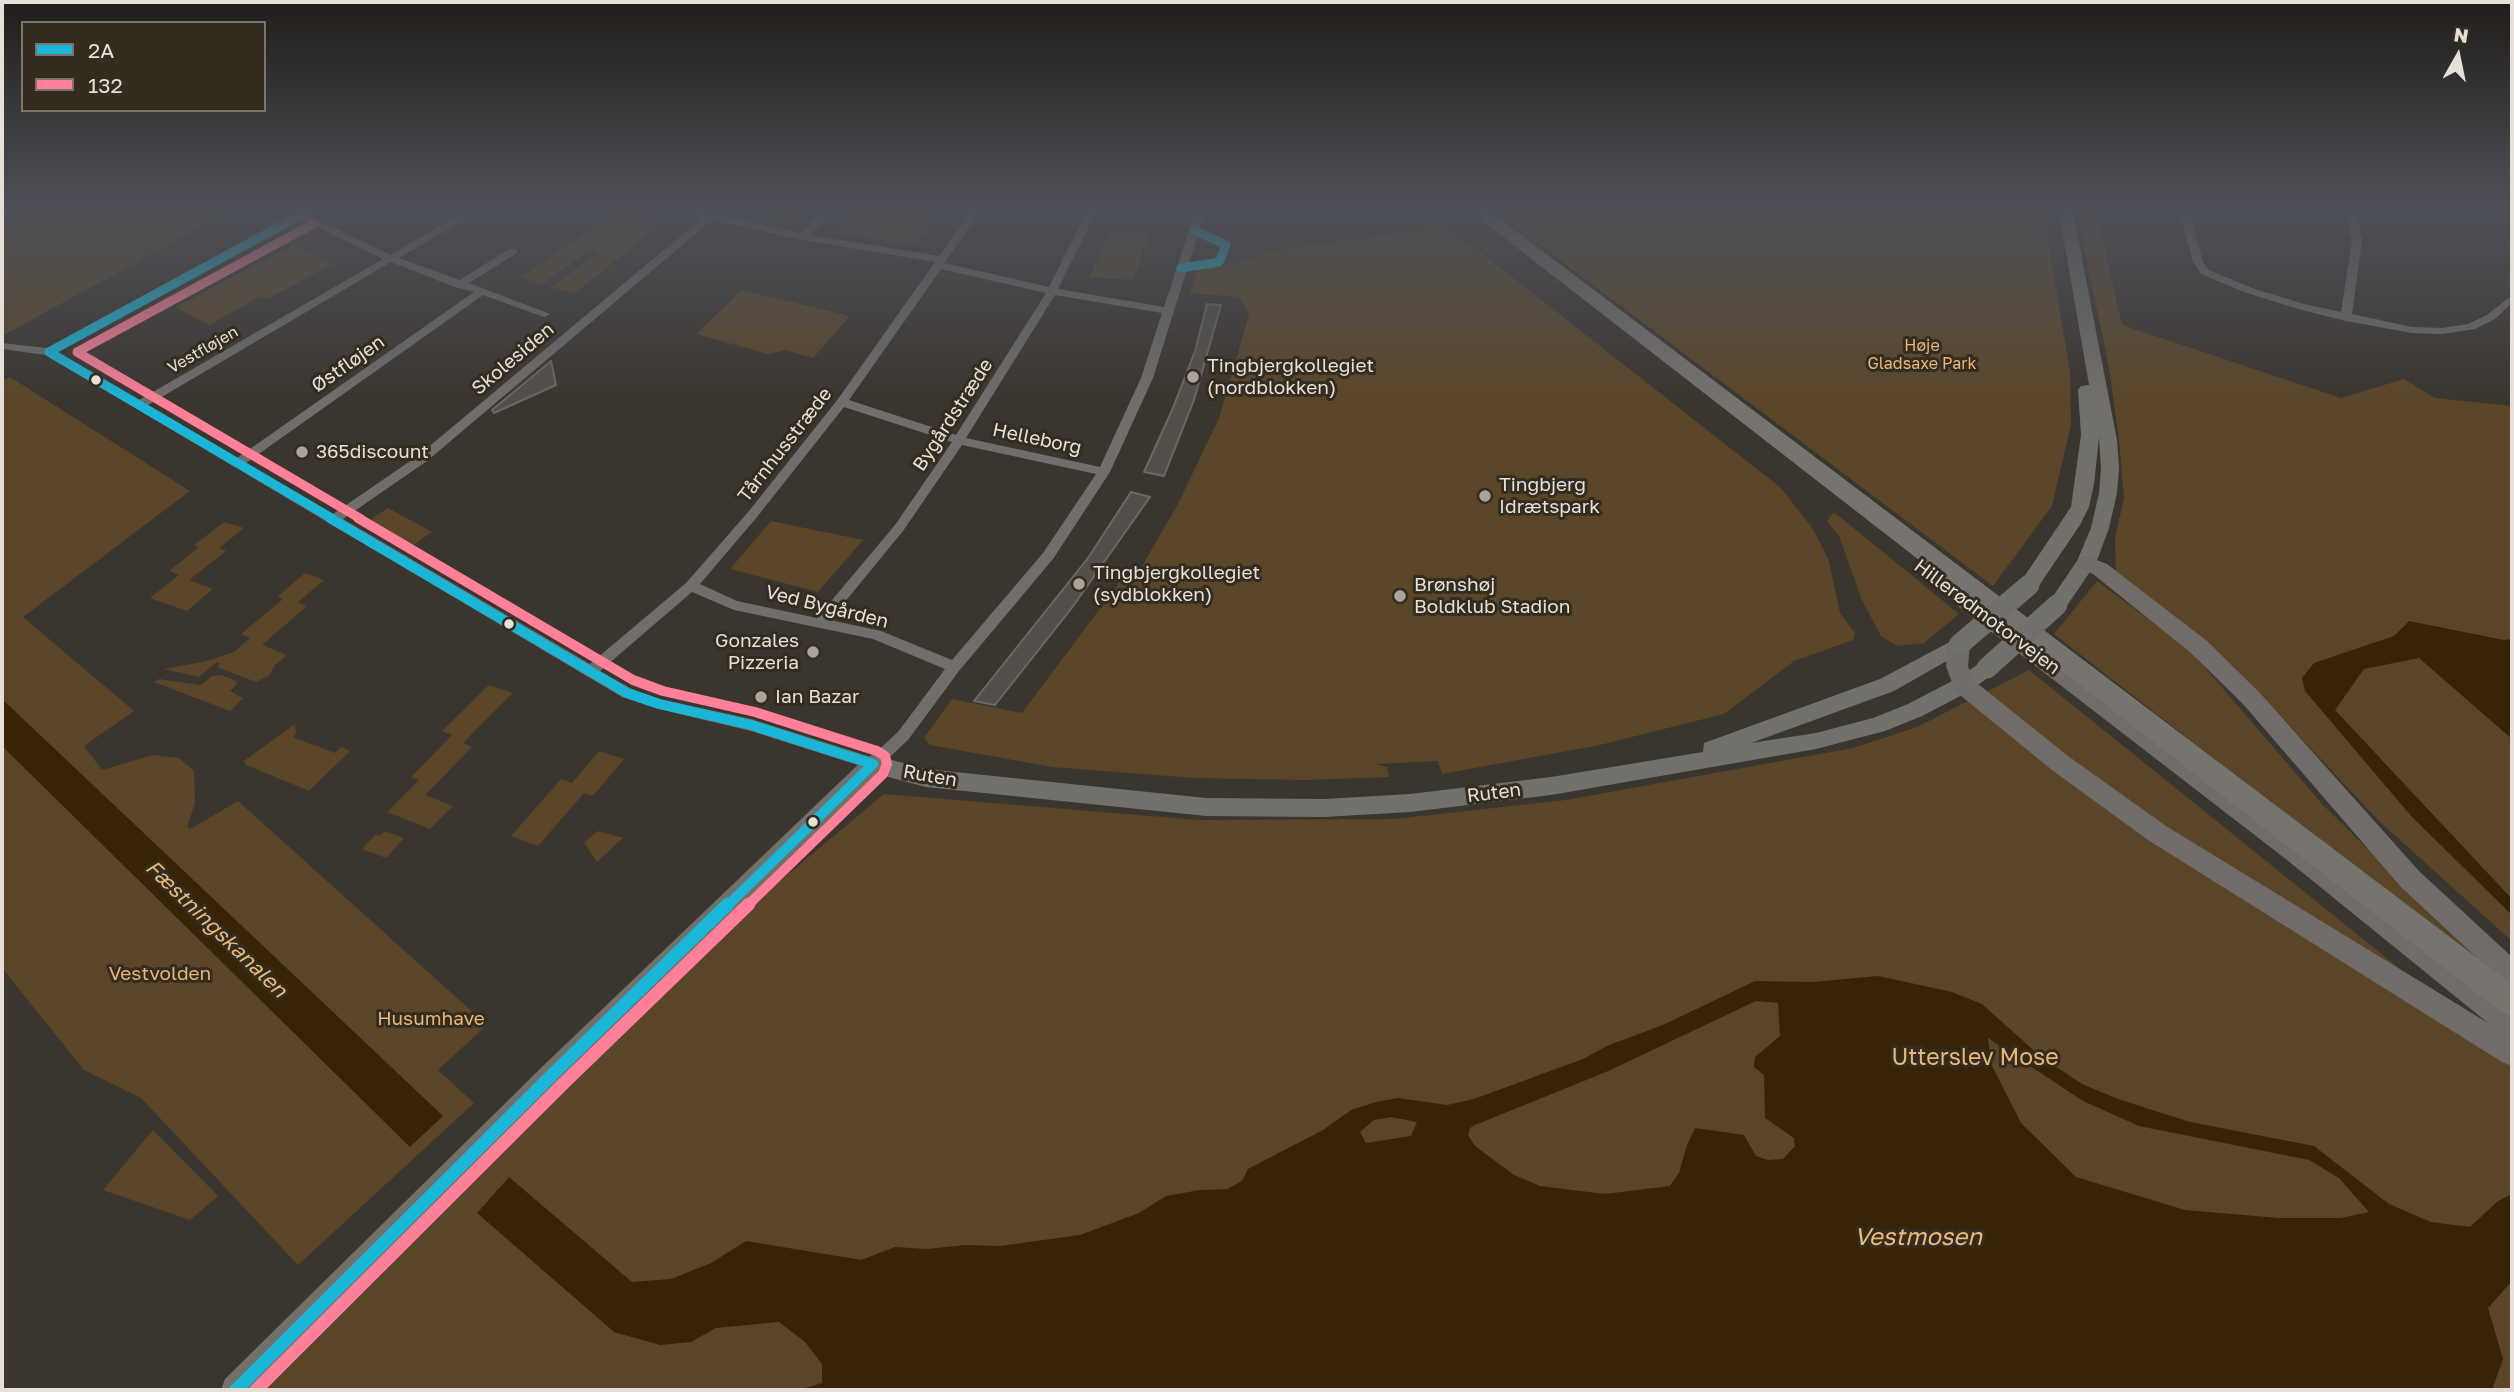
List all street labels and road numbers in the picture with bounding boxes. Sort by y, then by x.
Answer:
street label: Skolesiden [467,318,559,400]
street label: Vestfløjen [165,322,241,378]
street label: Østfløjen [307,331,389,397]
street label: Bygårdstræde [908,354,998,476]
street label: Tårnhusstræde [733,383,837,507]
street label: Helleborg [990,418,1084,460]
street label: Hillerødmotorvejen [1909,555,2065,679]
street label: Ved Bygården [763,581,891,633]
street label: Ruten [901,760,959,792]
street label: Ruten [1466,778,1522,808]

